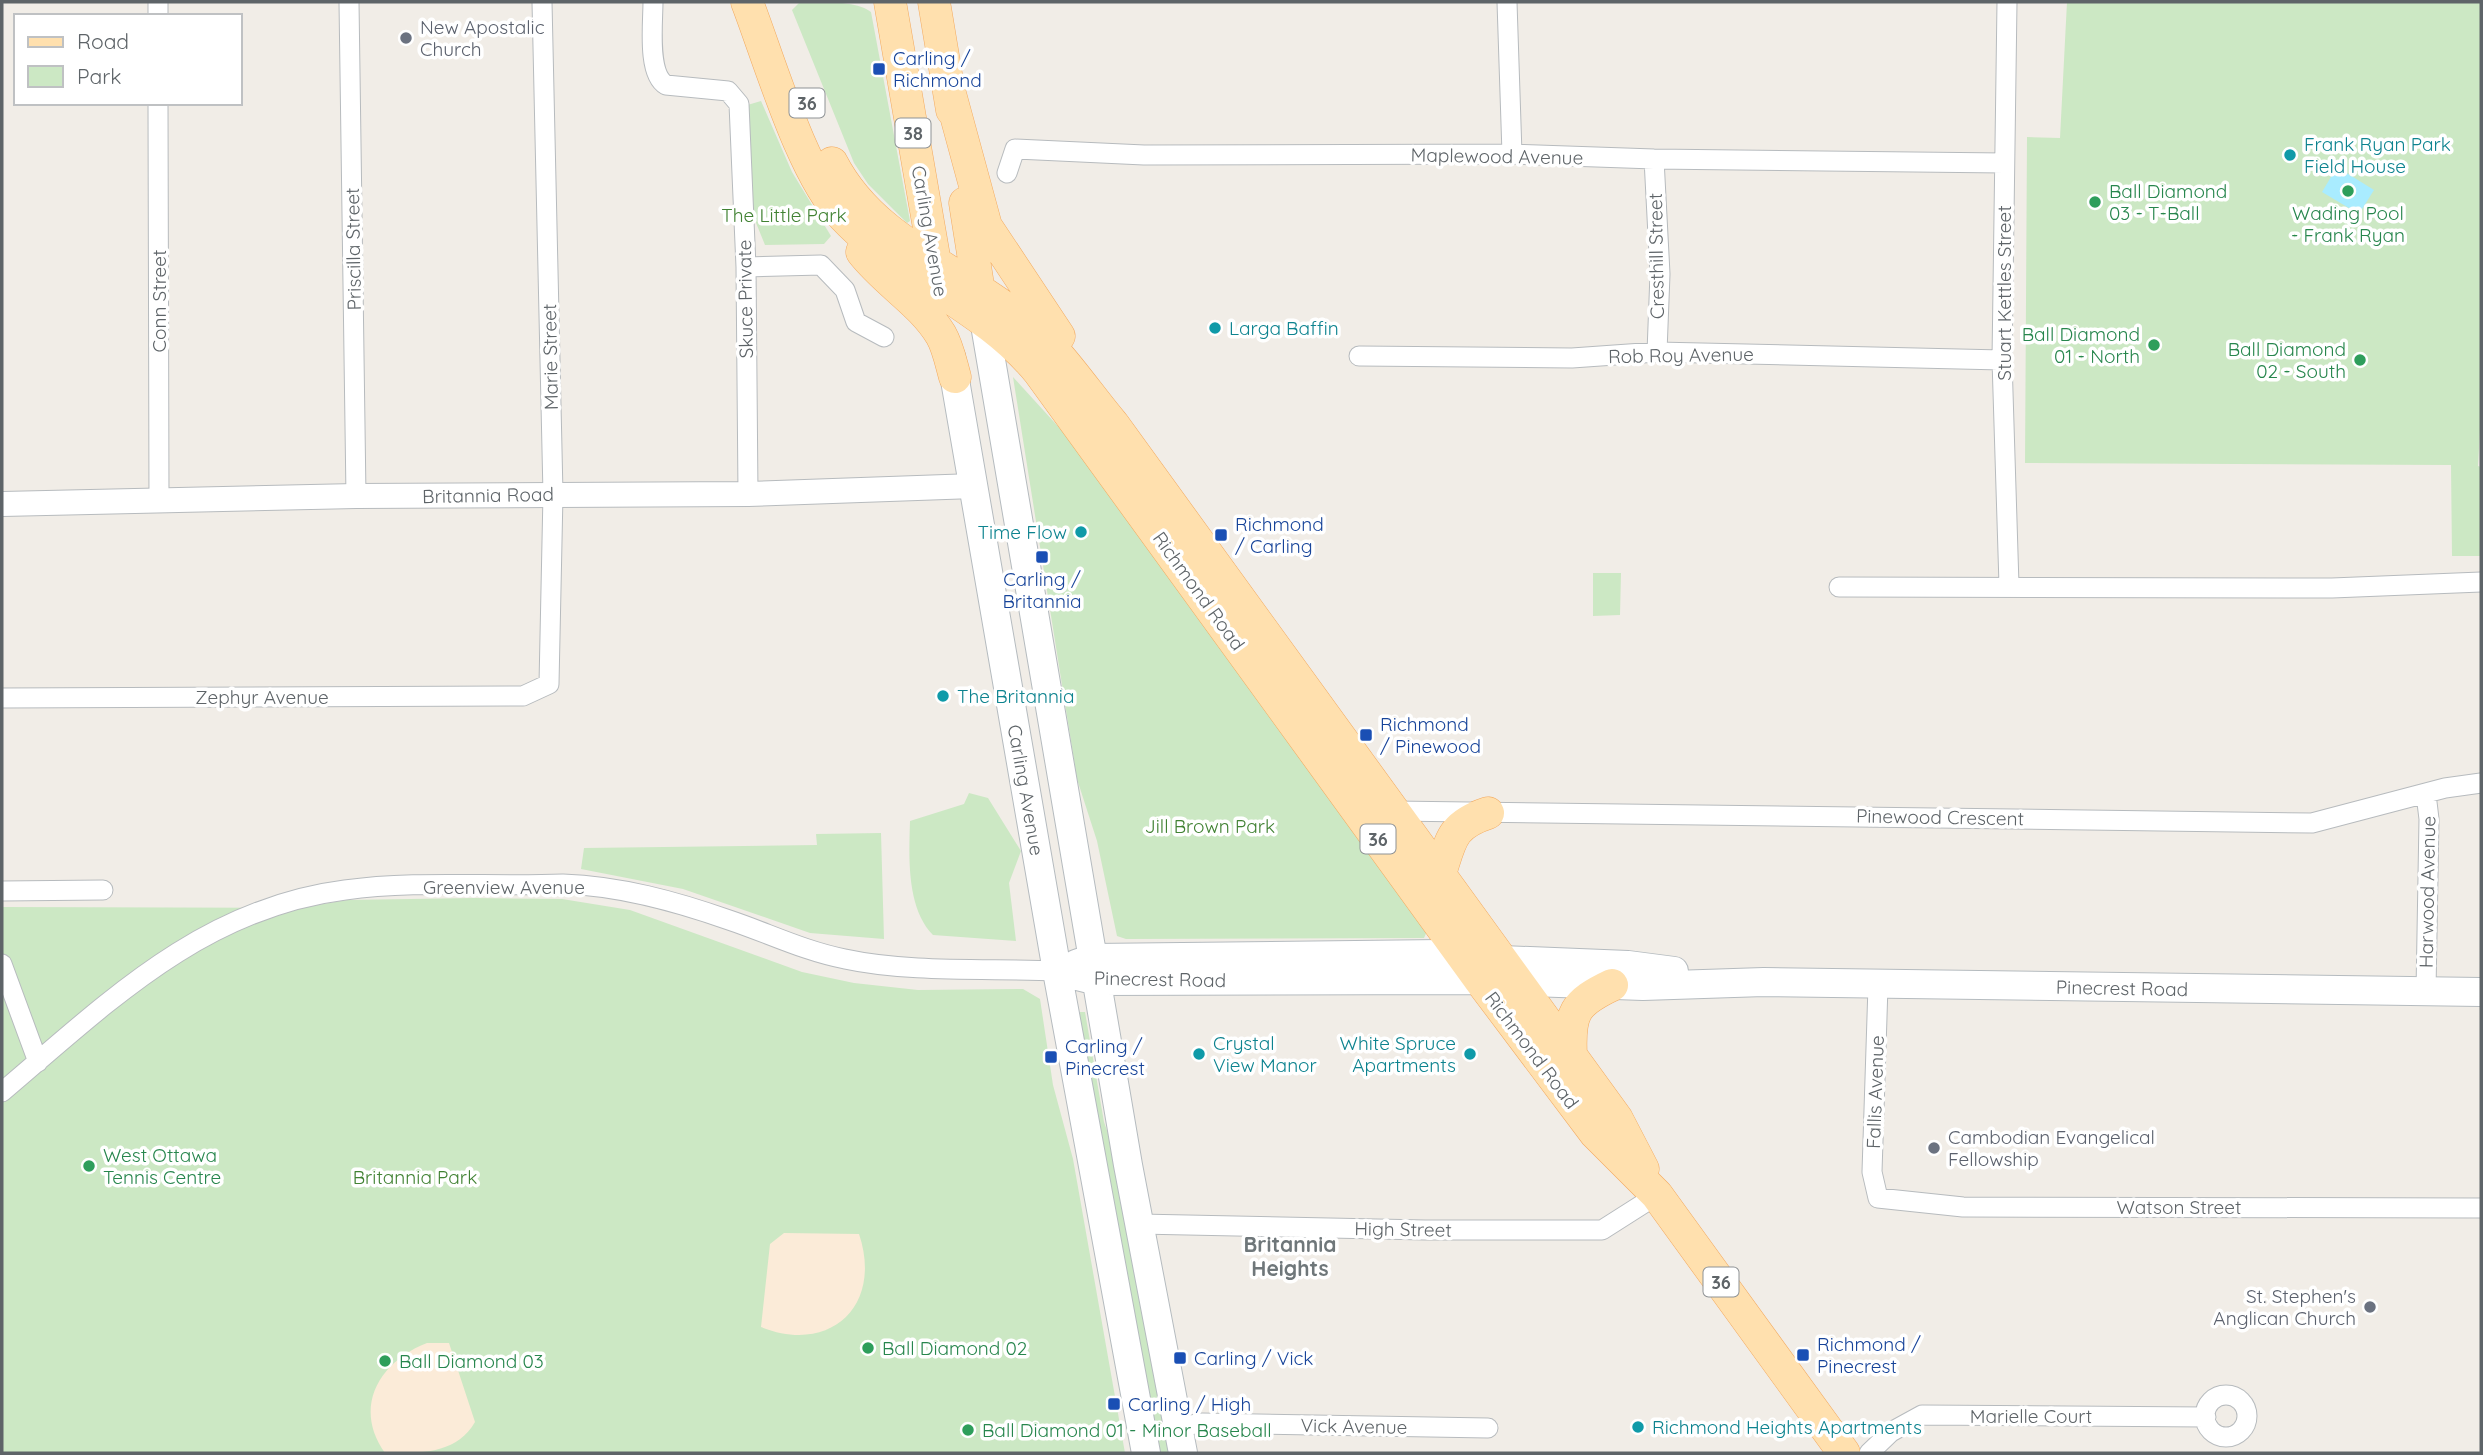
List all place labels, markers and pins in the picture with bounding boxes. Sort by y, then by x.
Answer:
place label: New Apostalic Church [420,15,545,61]
marker: New Apostalic Church [398,30,414,46]
place label: Carling / Richmond [893,46,982,92]
marker: Carling / Richmond [871,61,887,77]
place label: Frank Ryan Park Field House [2304,132,2451,178]
marker: Frank Ryan Park Field House [2282,147,2298,163]
place label: Ball Diamond 03 - T-Ball [2109,179,2227,225]
marker: Wading Pool - Frank Ryan [2340,183,2356,199]
marker: Ball Diamond 03 - T-Ball [2087,194,2103,210]
place label: Wading Pool - Frank Ryan [2291,201,2405,247]
place label: Larga Baffin [1229,316,1339,340]
marker: Larga Baffin [1207,320,1223,336]
place label: Ball Diamond 01 - North [2022,322,2140,368]
marker: Ball Diamond 01 - North [2146,337,2162,353]
place label: Ball Diamond 02 - South [2228,337,2346,383]
marker: Ball Diamond 02 - South [2352,352,2368,368]
place label: Richmond / Carling [1235,512,1324,558]
place label: Time Flow [978,520,1067,544]
marker: Time Flow [1073,524,1089,540]
marker: Richmond / Carling [1213,527,1229,543]
marker: Carling / Britannia [1034,549,1050,565]
place label: Carling / Britannia [1002,567,1082,613]
place label: The Britannia [957,684,1074,708]
marker: The Britannia [935,688,951,704]
place label: Richmond / Pinewood [1380,712,1481,758]
marker: Richmond / Pinewood [1358,727,1374,743]
place label: Crystal View Manor [1213,1031,1318,1077]
place label: White Spruce Apartments [1340,1031,1456,1077]
place label: Carling / Pinecrest [1065,1034,1145,1080]
marker: Crystal View Manor [1191,1046,1207,1062]
marker: White Spruce Apartments [1462,1046,1478,1062]
marker: Carling / Pinecrest [1043,1049,1059,1065]
place label: Cambodian Evangelical Fellowship [1948,1125,2155,1171]
marker: Cambodian Evangelical Fellowship [1926,1140,1942,1156]
place label: West Ottawa Tennis Centre [103,1143,221,1189]
marker: West Ottawa Tennis Centre [81,1158,97,1174]
place label: St. Stephen's Anglican Church [2213,1284,2356,1330]
marker: St. Stephen's Anglican Church [2362,1299,2378,1315]
place label: Richmond / Pinecrest [1817,1332,1921,1378]
place label: Ball Diamond 02 [882,1336,1027,1360]
marker: Ball Diamond 02 [860,1340,876,1356]
place label: Carling / Vick [1194,1346,1314,1370]
marker: Richmond / Pinecrest [1795,1347,1811,1363]
place label: Ball Diamond 03 [399,1349,544,1373]
marker: Carling / Vick [1172,1350,1188,1366]
marker: Ball Diamond 03 [377,1353,393,1369]
place label: Carling / High [1128,1392,1251,1416]
marker: Carling / High [1106,1396,1122,1412]
place label: Richmond Heights Apartments [1652,1415,1922,1439]
place label: Ball Diamond 01 - Minor Baseball [982,1418,1272,1442]
marker: Richmond Heights Apartments [1630,1419,1646,1435]
marker: Ball Diamond 01 - Minor Baseball [960,1422,976,1438]

